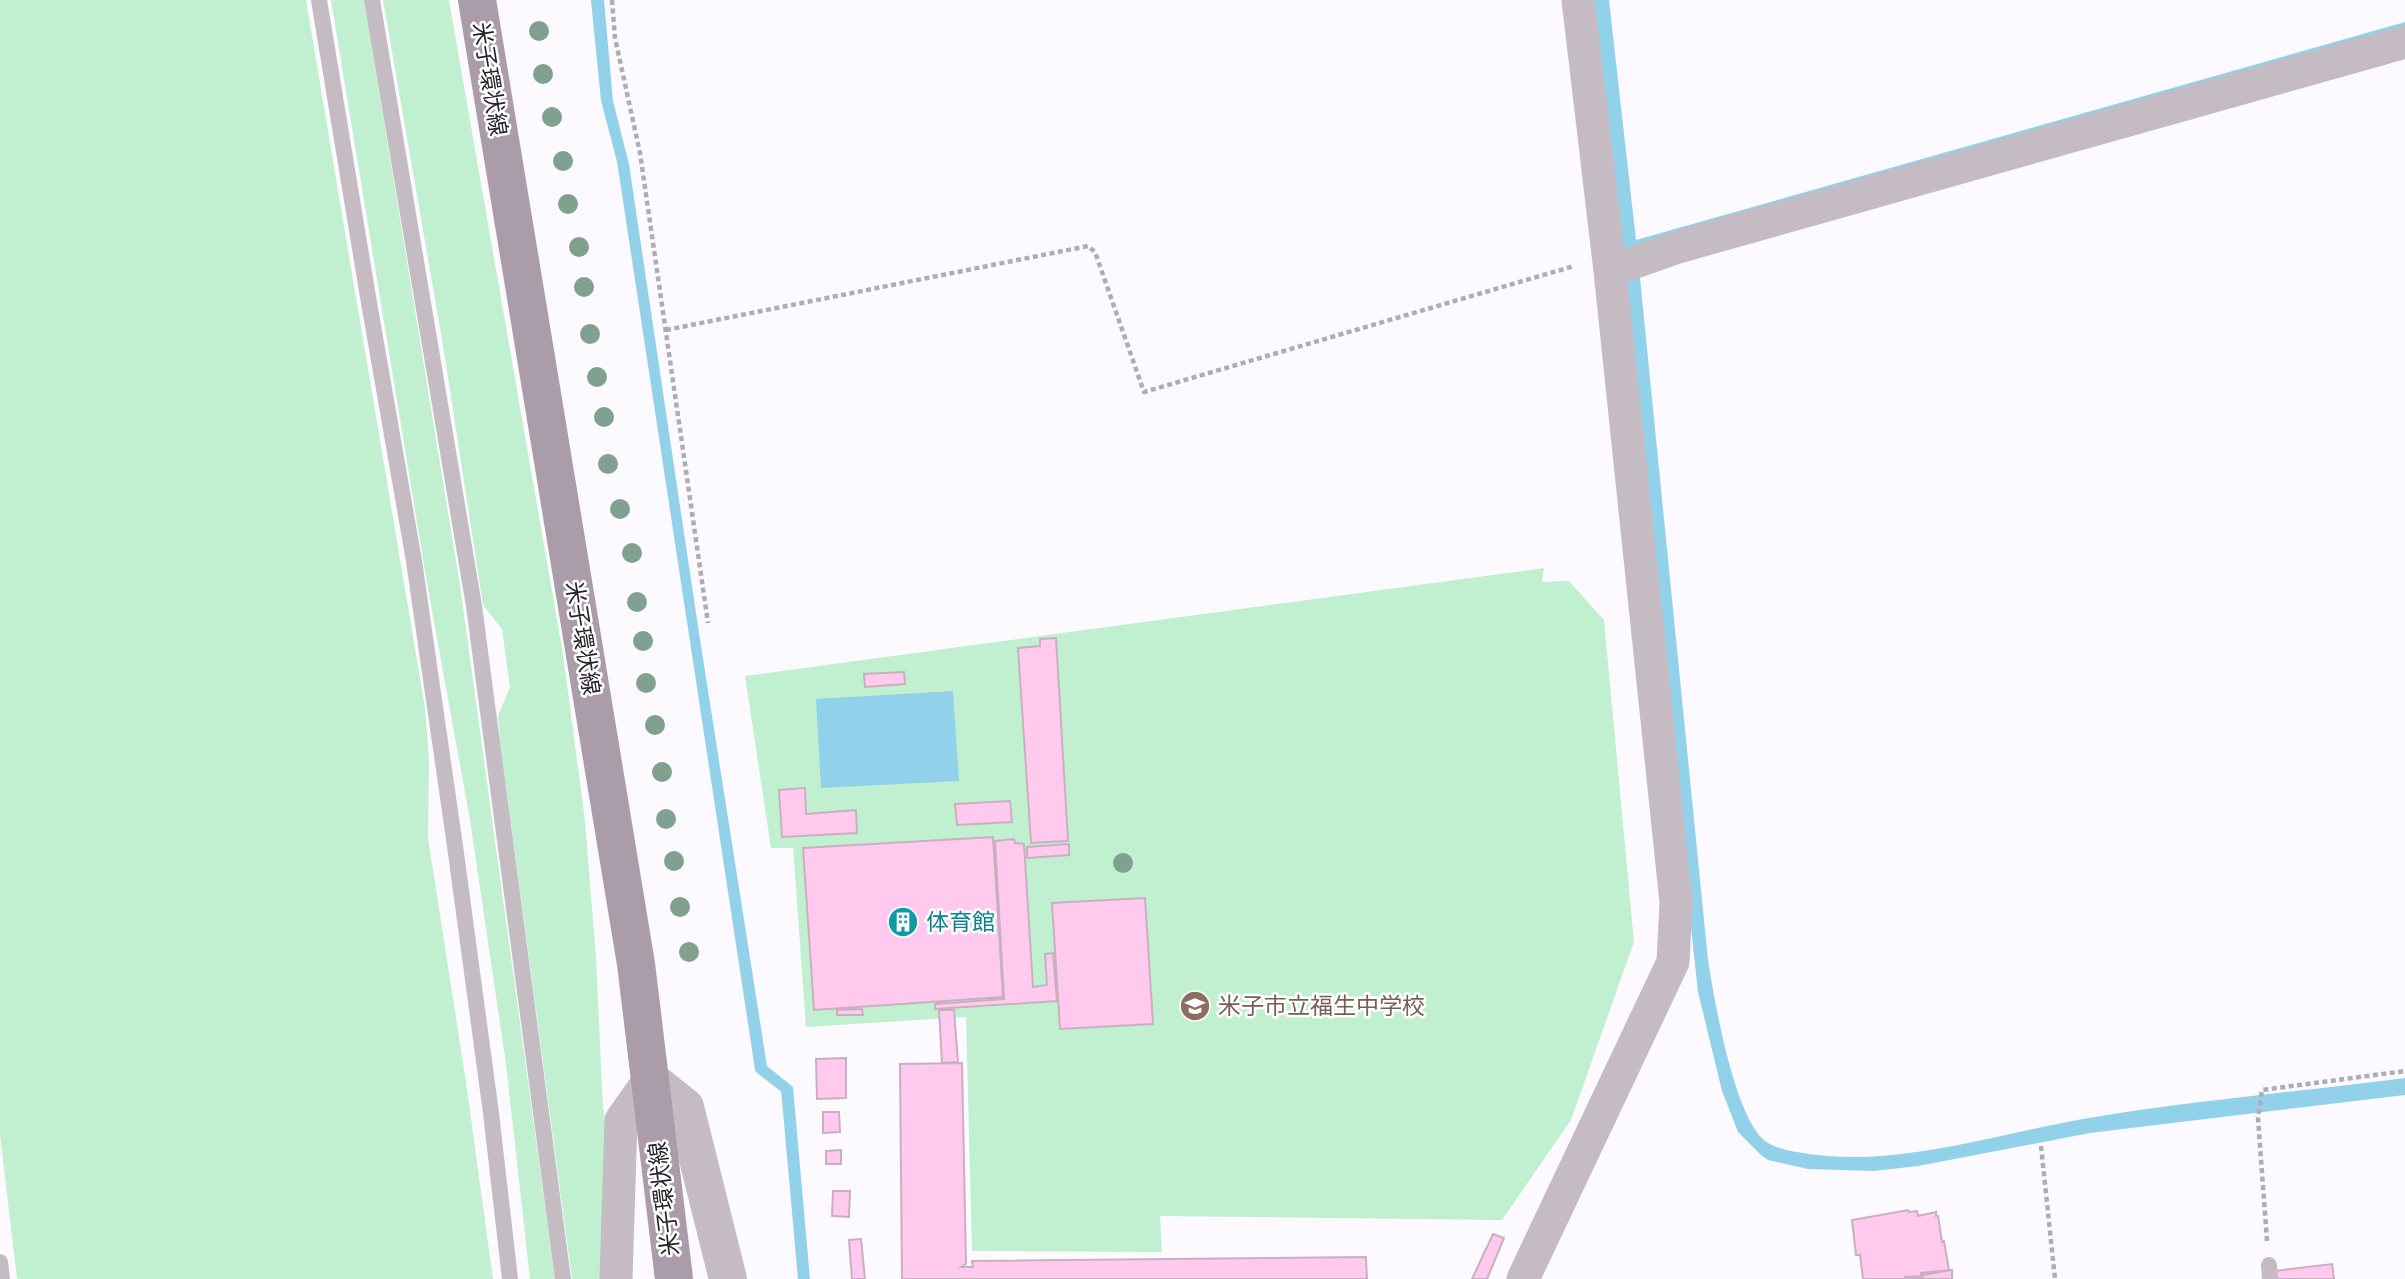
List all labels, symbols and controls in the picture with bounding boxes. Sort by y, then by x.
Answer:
street label: 米子環状線 [467,20,513,138]
street label: 米子環状線 [560,579,606,697]
building icon: 体育館 [886,905,920,939]
place label: 体育館 [926,908,995,936]
school or university icon: 米子市立福生中学校 [1178,989,1212,1023]
place label: 米子市立福生中学校 [1218,992,1425,1020]
street label: 米子環状線 [643,1140,685,1258]

